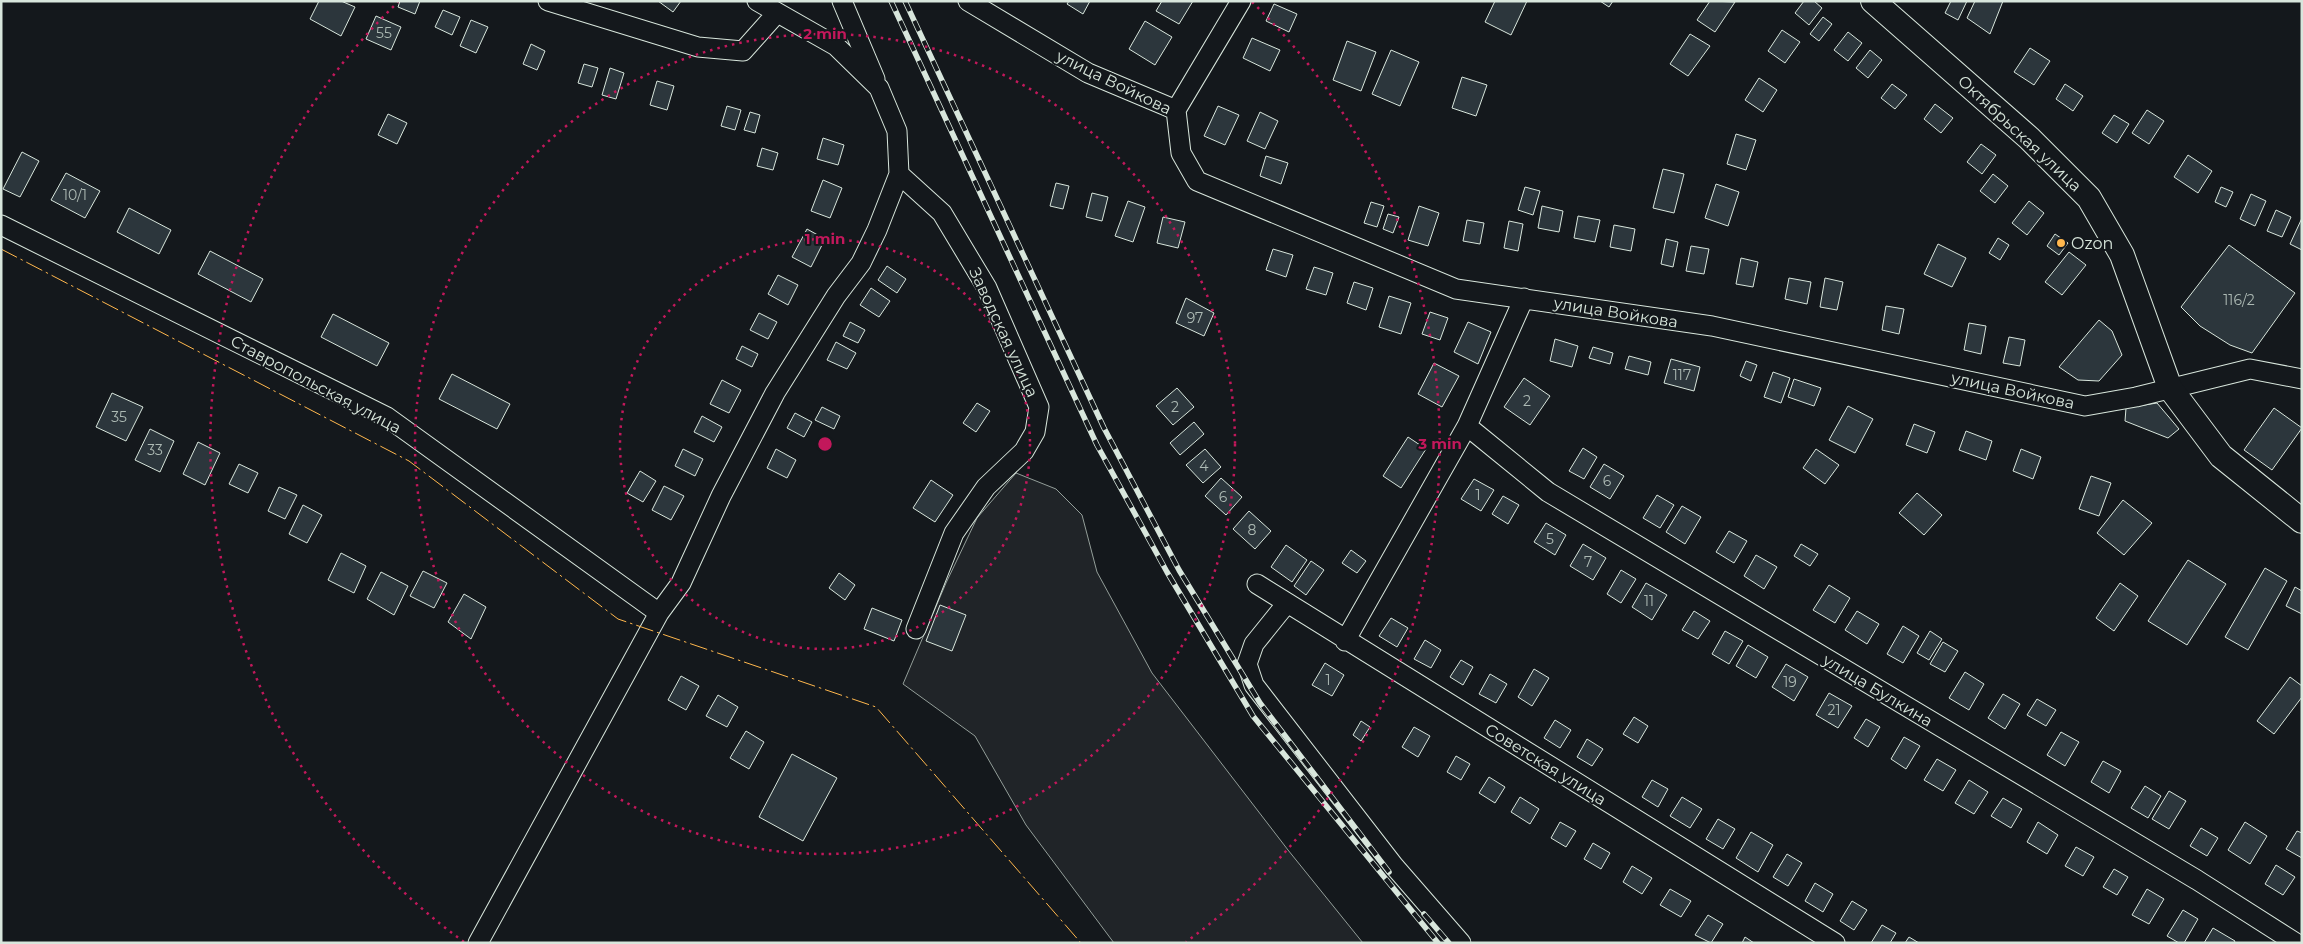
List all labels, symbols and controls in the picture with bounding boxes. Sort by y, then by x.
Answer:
house number: 55 [376,24,392,42]
text: 2 min [803,24,847,43]
street label: улица Войкова [1052,46,1174,119]
street label: Октябрьская улица [1954,71,2085,195]
house number: 10/1 [63,186,87,204]
text: 1 min [805,229,845,248]
place label: Ozon [2071,234,2113,253]
marker: Ozon [2055,237,2067,249]
street label: Заводская улица [965,264,1042,400]
house number: 116/2 [2223,291,2255,309]
street label: улица Войкова [1551,293,1679,332]
house number: 97 [1187,309,1203,327]
street label: Ставропольская улица [227,331,404,438]
house number: 117 [1673,366,1691,384]
street label: улица Войкова [1949,368,2076,413]
house number: 2 [1523,392,1531,410]
house number: 2 [1171,398,1179,416]
house number: 35 [111,408,127,426]
text: 3 min [1417,434,1462,453]
centre of rings [816,435,834,453]
house number: 33 [147,441,163,459]
house number: 4 [1199,457,1209,475]
house number: 6 [1603,472,1612,490]
house number: 1 [1475,486,1481,504]
house number: 6 [1219,488,1228,506]
house number: 8 [1248,521,1257,539]
house number: 5 [1546,530,1554,548]
house number: 7 [1584,553,1592,571]
house number: 11 [1644,592,1654,610]
street label: улица Булкина [1819,650,1936,731]
house number: 1 [1325,671,1331,689]
house number: 19 [1783,673,1797,691]
house number: 21 [1827,701,1841,719]
street label: Советская улица [1482,720,1610,809]

